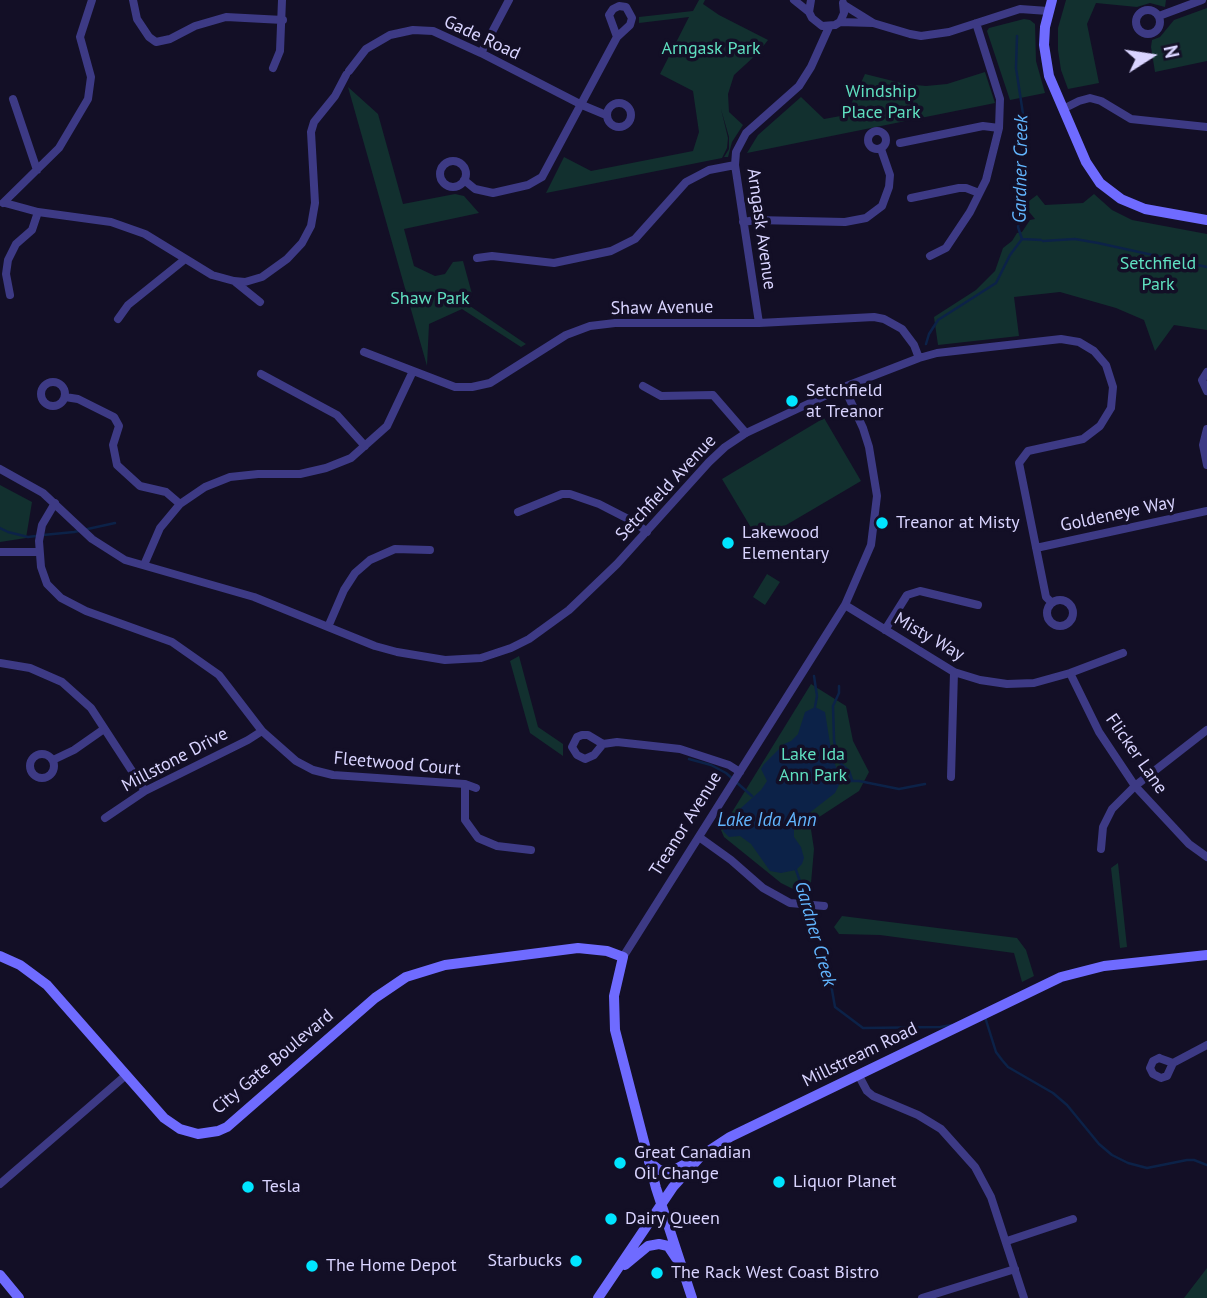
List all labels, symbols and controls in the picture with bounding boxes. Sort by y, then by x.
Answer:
street label: Gade Road [440,11,524,65]
north arrow [1116,21,1186,91]
park label: Arngask Park [661,38,761,60]
text: N [1159,43,1185,60]
park label: Windship Place Park [841,81,921,124]
water label: Gardner Creek [1009,115,1033,223]
street label: Arngask Avenue [742,167,780,291]
park label: Setchfield Park [1120,253,1196,296]
park label: Shaw Park [390,288,470,310]
street label: Shaw Avenue [611,296,713,320]
place label: Setchfield at Treanor [806,380,884,422]
marker: Setchfield at Treanor [784,393,800,409]
street label: Setchfield Avenue [611,430,721,546]
street label: Goldeneye Way [1059,491,1177,537]
place label: Treanor at Misty [896,512,1020,534]
marker: Treanor at Misty [874,515,890,531]
place label: Lakewood Elementary [742,522,829,564]
marker: Lakewood Elementary [720,535,736,551]
street label: Misty Way [890,608,968,666]
street label: Flicker Lane [1101,710,1171,798]
street label: Millstone Drive [118,723,232,797]
park label: Lake Ida Ann Park [779,744,847,786]
street label: Fleetwood Court [333,748,461,780]
street label: Treanor Avenue [645,768,727,880]
water label: Lake Ida Ann [717,810,817,832]
water label: Gardner Creek [789,879,841,989]
street label: City Gate Boulevard [208,1005,338,1119]
street label: Millstream Road [799,1018,921,1092]
place label: Great Canadian Oil Change [634,1142,751,1184]
marker: Great Canadian Oil Change [612,1155,628,1171]
place label: Liquor Planet [793,1171,896,1193]
marker: Liquor Planet [771,1174,787,1190]
place label: Tesla [262,1176,301,1198]
marker: Tesla [240,1179,256,1195]
place label: Dairy Queen [625,1208,720,1230]
marker: Dairy Queen [603,1211,619,1227]
place label: Starbucks [488,1250,562,1272]
marker: Starbucks [568,1253,584,1269]
place label: The Home Depot [326,1255,456,1277]
marker: The Home Depot [304,1258,320,1274]
place label: The Rack West Coast Bistro [671,1262,879,1284]
marker: The Rack West Coast Bistro [649,1265,665,1281]

